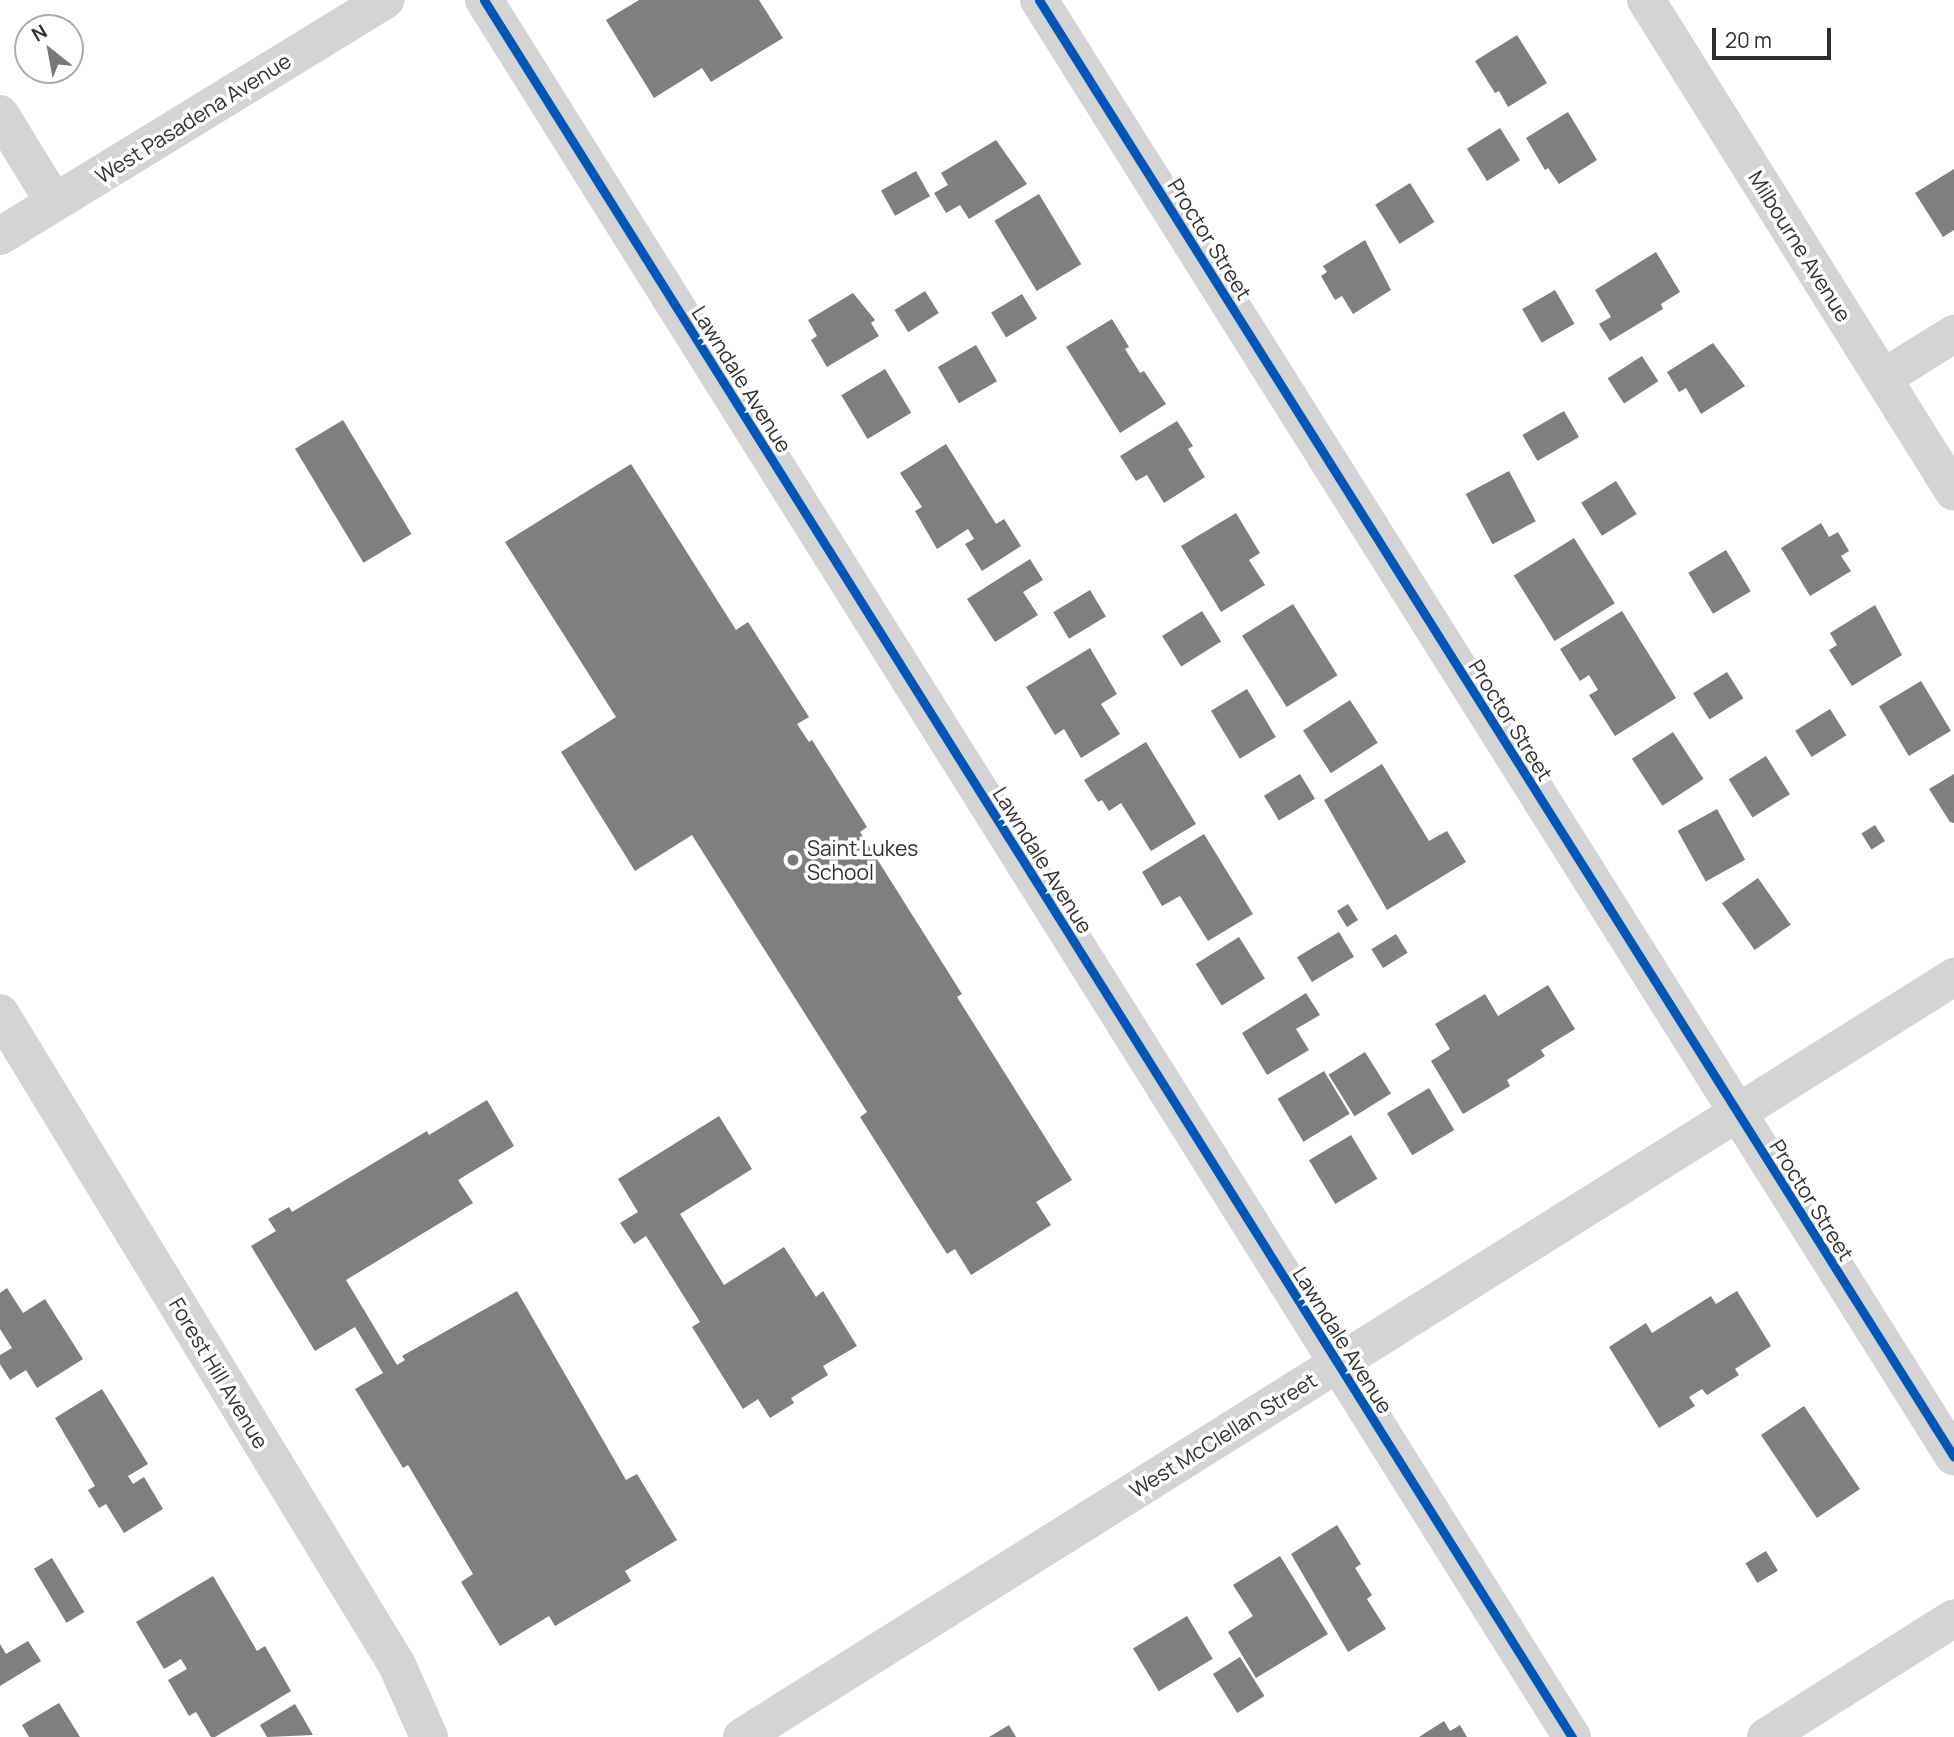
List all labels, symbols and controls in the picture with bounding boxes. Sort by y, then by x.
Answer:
north arrow [14,14,84,84]
scale bar [1716,14,1835,58]
text: N [27,18,52,47]
text: 20 m [1725,26,1772,54]
street label: West Pasadena Avenue [91,48,295,188]
street label: Milbourne Avenue [1743,166,1857,326]
street label: Proctor Street [1163,174,1257,304]
street label: Lawndale Avenue [687,301,797,457]
street label: Proctor Street [1464,655,1558,785]
street label: Lawndale Avenue [988,782,1098,938]
place label: Saint Lukes School [807,835,918,885]
marker: Saint Lukes School [785,852,801,868]
street label: Proctor Street [1765,1135,1859,1265]
street label: Lawndale Avenue [1288,1262,1398,1418]
street label: Forest Hill Avenue [164,1293,274,1453]
street label: West McClellan Street [1125,1367,1321,1503]

